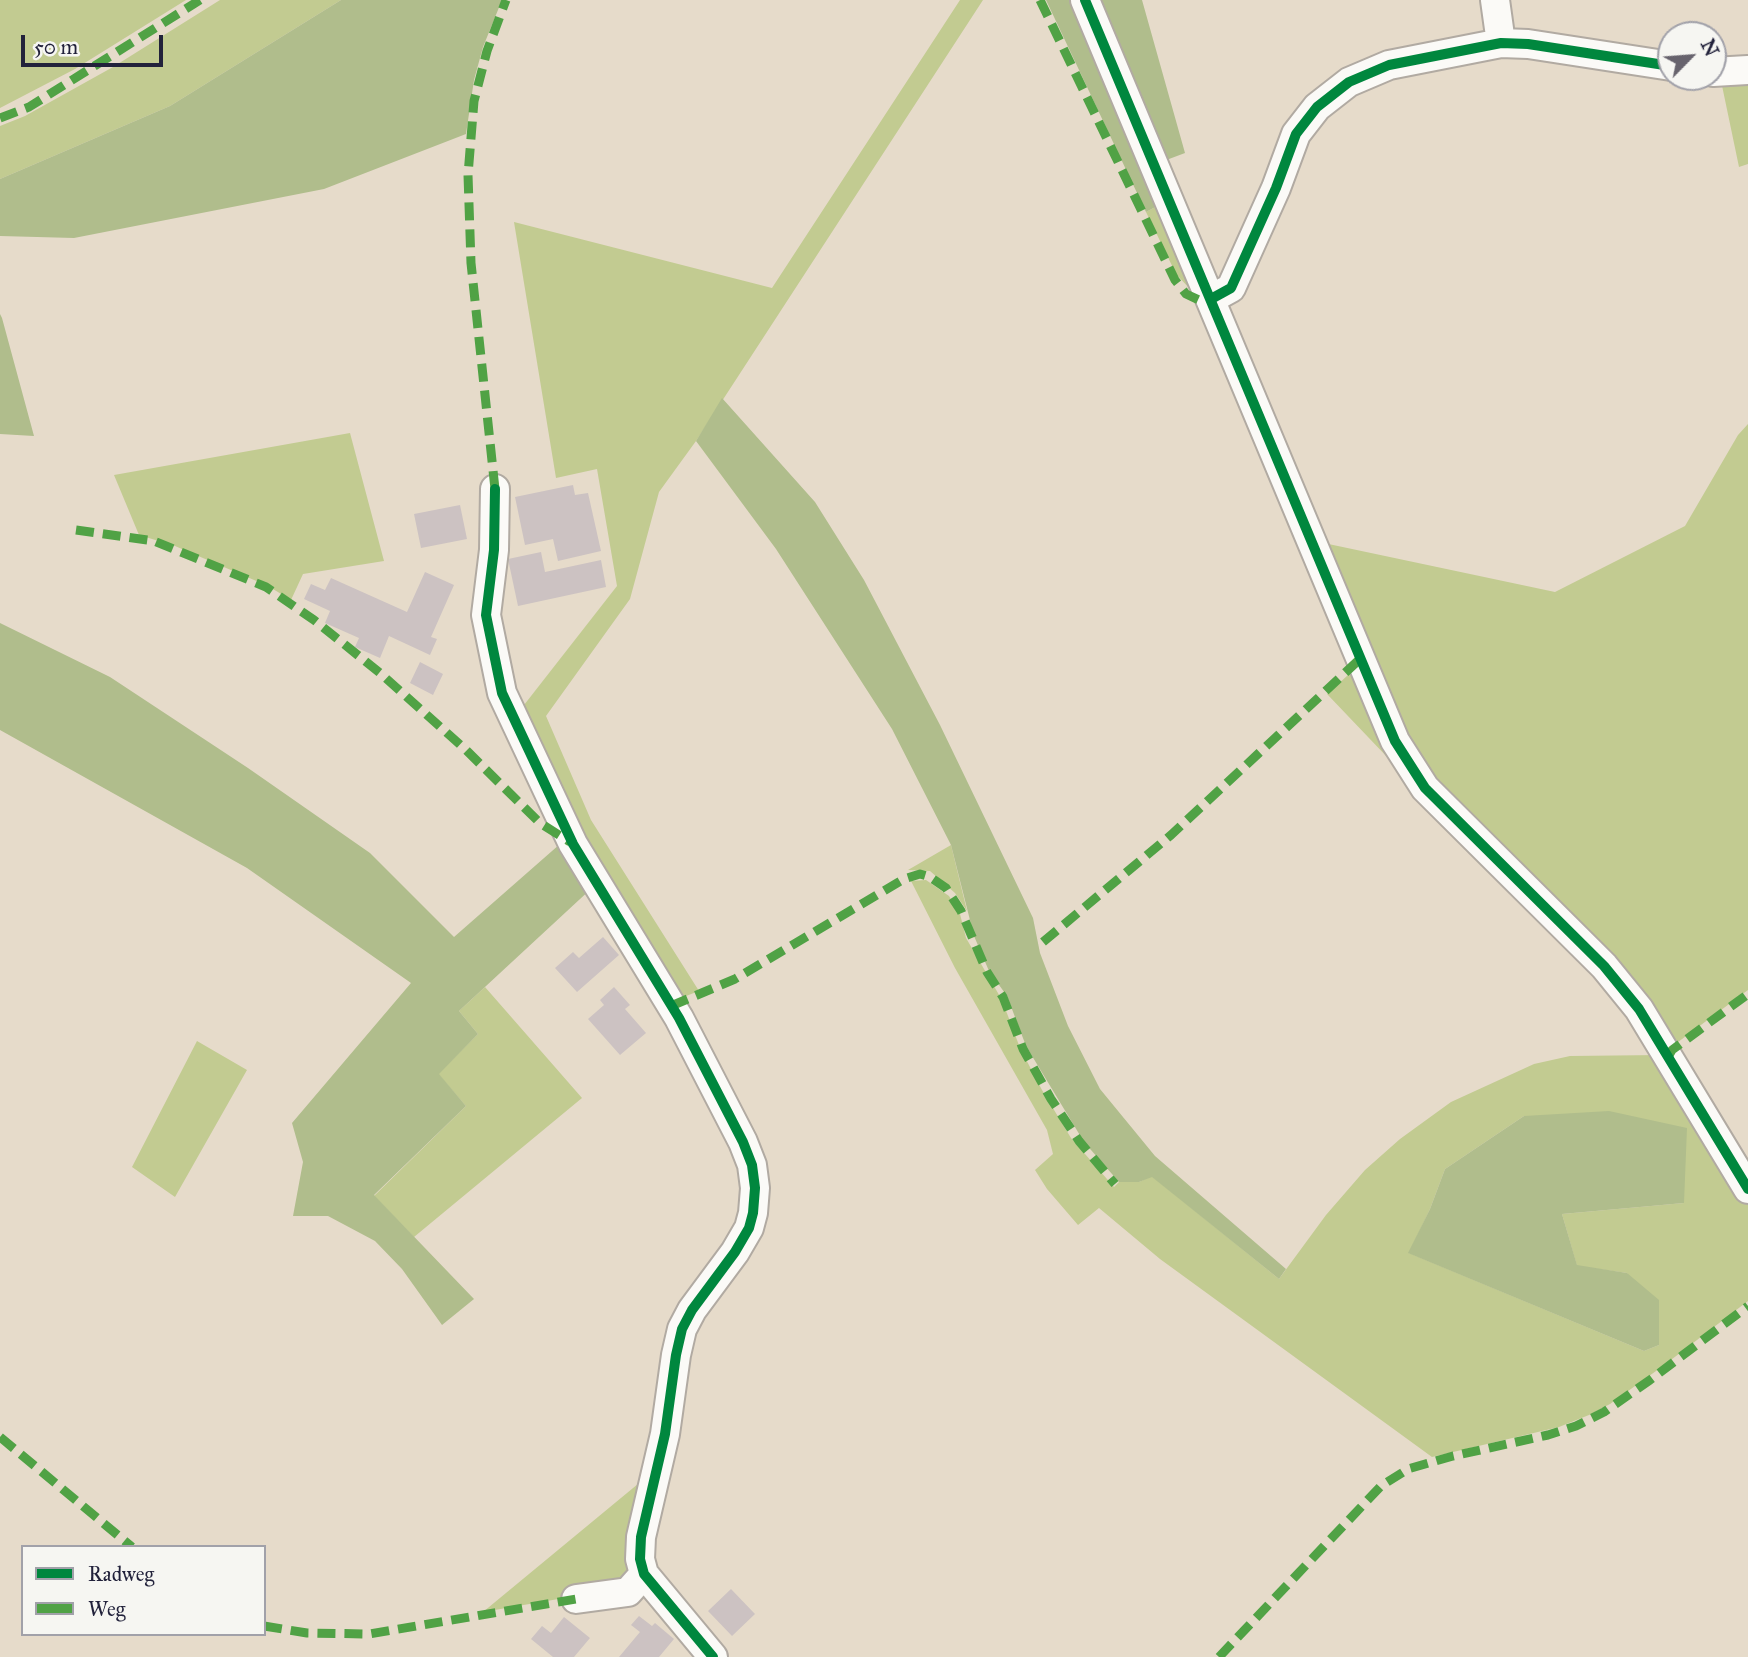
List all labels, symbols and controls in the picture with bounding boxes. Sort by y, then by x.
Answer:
scale bar [24,21,166,65]
north arrow [1657,21,1727,91]
text: 50 m [34,34,78,60]
text: N [1696,36,1724,60]
legend [21,1545,266,1636]
text: Radweg [88,1561,154,1587]
text: Weg [88,1596,126,1622]

